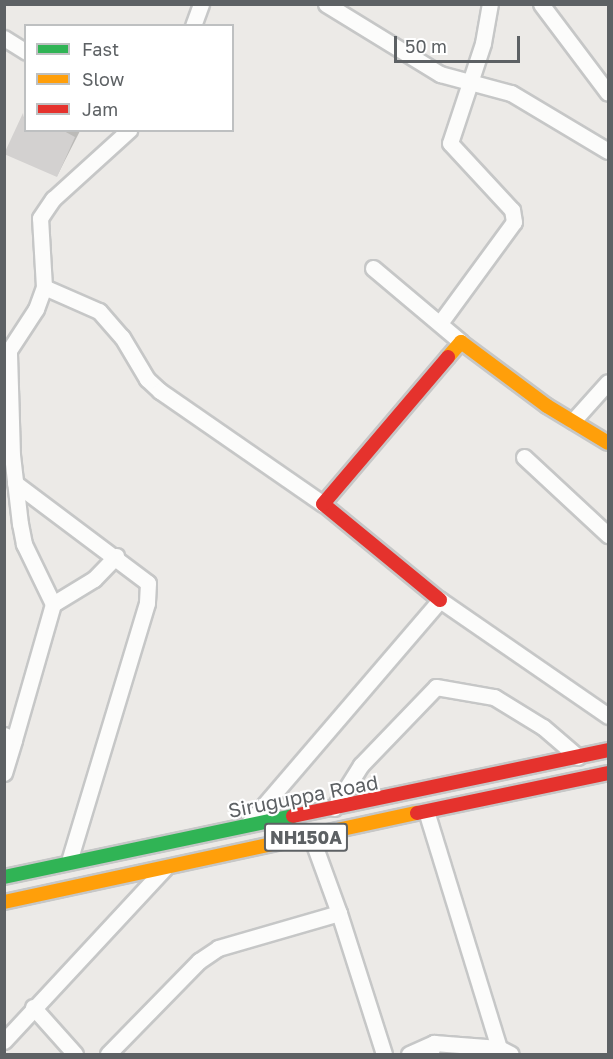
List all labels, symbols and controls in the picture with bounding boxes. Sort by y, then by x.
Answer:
legend [24,24,234,132]
scale bar [397,24,523,62]
text: 50 m [405,35,447,57]
text: Fast [82,38,119,60]
text: Slow [82,68,124,90]
text: Jam [82,98,118,120]
street label: Siruguppa Road [226,770,380,822]
road number: NH150A [262,822,350,852]

